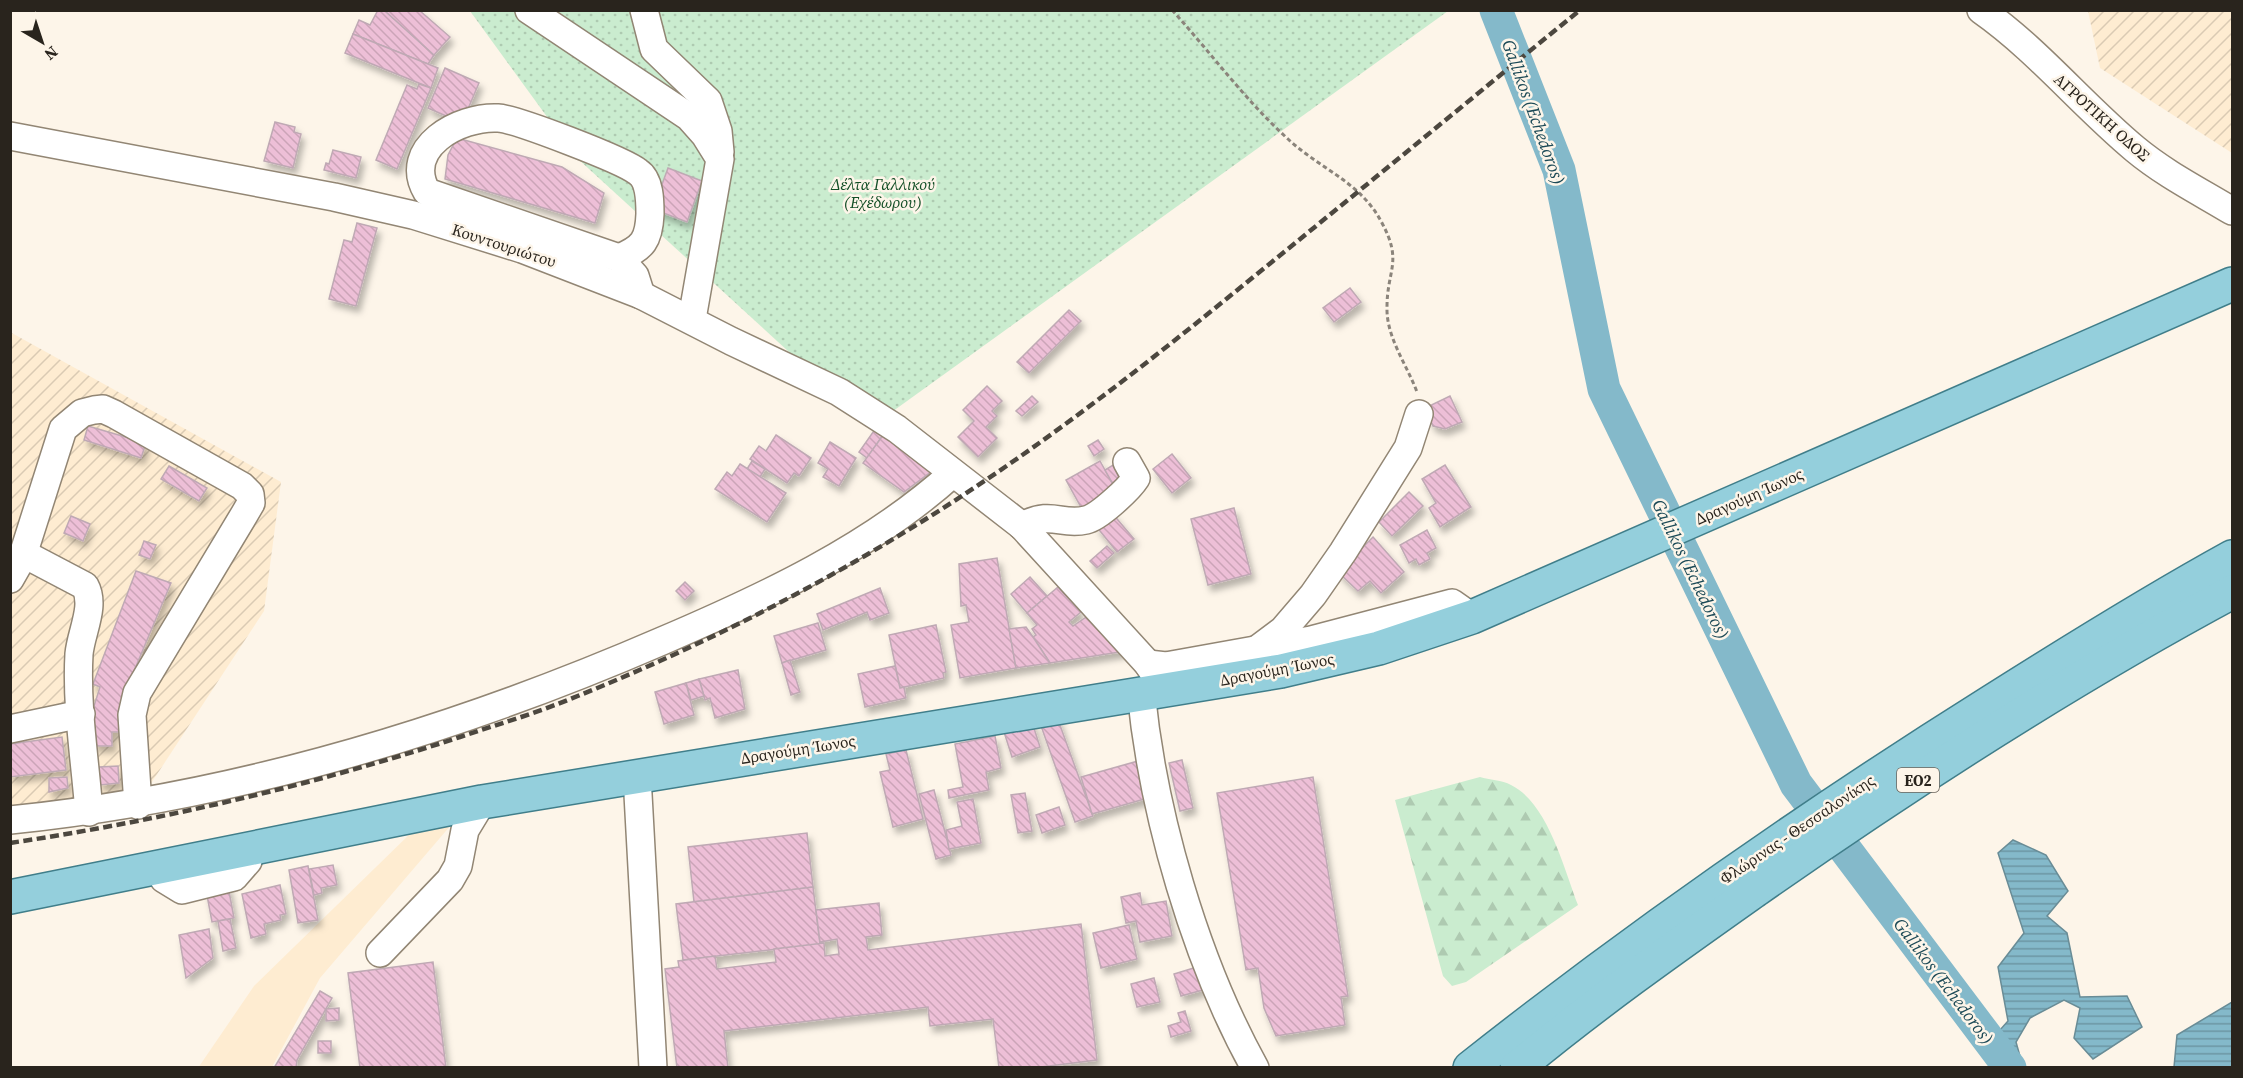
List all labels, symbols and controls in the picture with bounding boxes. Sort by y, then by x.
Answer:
north arrow [12,12,72,72]
water label: Gallikos (Echedoros) [1496,36,1572,188]
text: N [40,41,63,66]
street label: ΑΓΡΟΤΙΚΗ ΟΔΟΣ [2049,68,2155,166]
park label: Δέλτα Γαλλικού (Εχέδωρου) [830,173,935,213]
street label: Κουντουριώτου [449,218,559,272]
street label: Δραγούμη Ίωνος [1692,462,1806,530]
water label: Gallikos (Echedoros) [1646,495,1736,643]
street label: Δραγούμη Ίωνος [1218,647,1336,691]
street label: Δραγούμη Ίωνος [739,729,857,769]
road number: ΕΟ2 [1897,768,1939,792]
street label: Φλώρινας - Θεσσαλονίκης [1715,769,1879,889]
water label: Gallikos (Echedoros) [1888,912,2000,1050]

